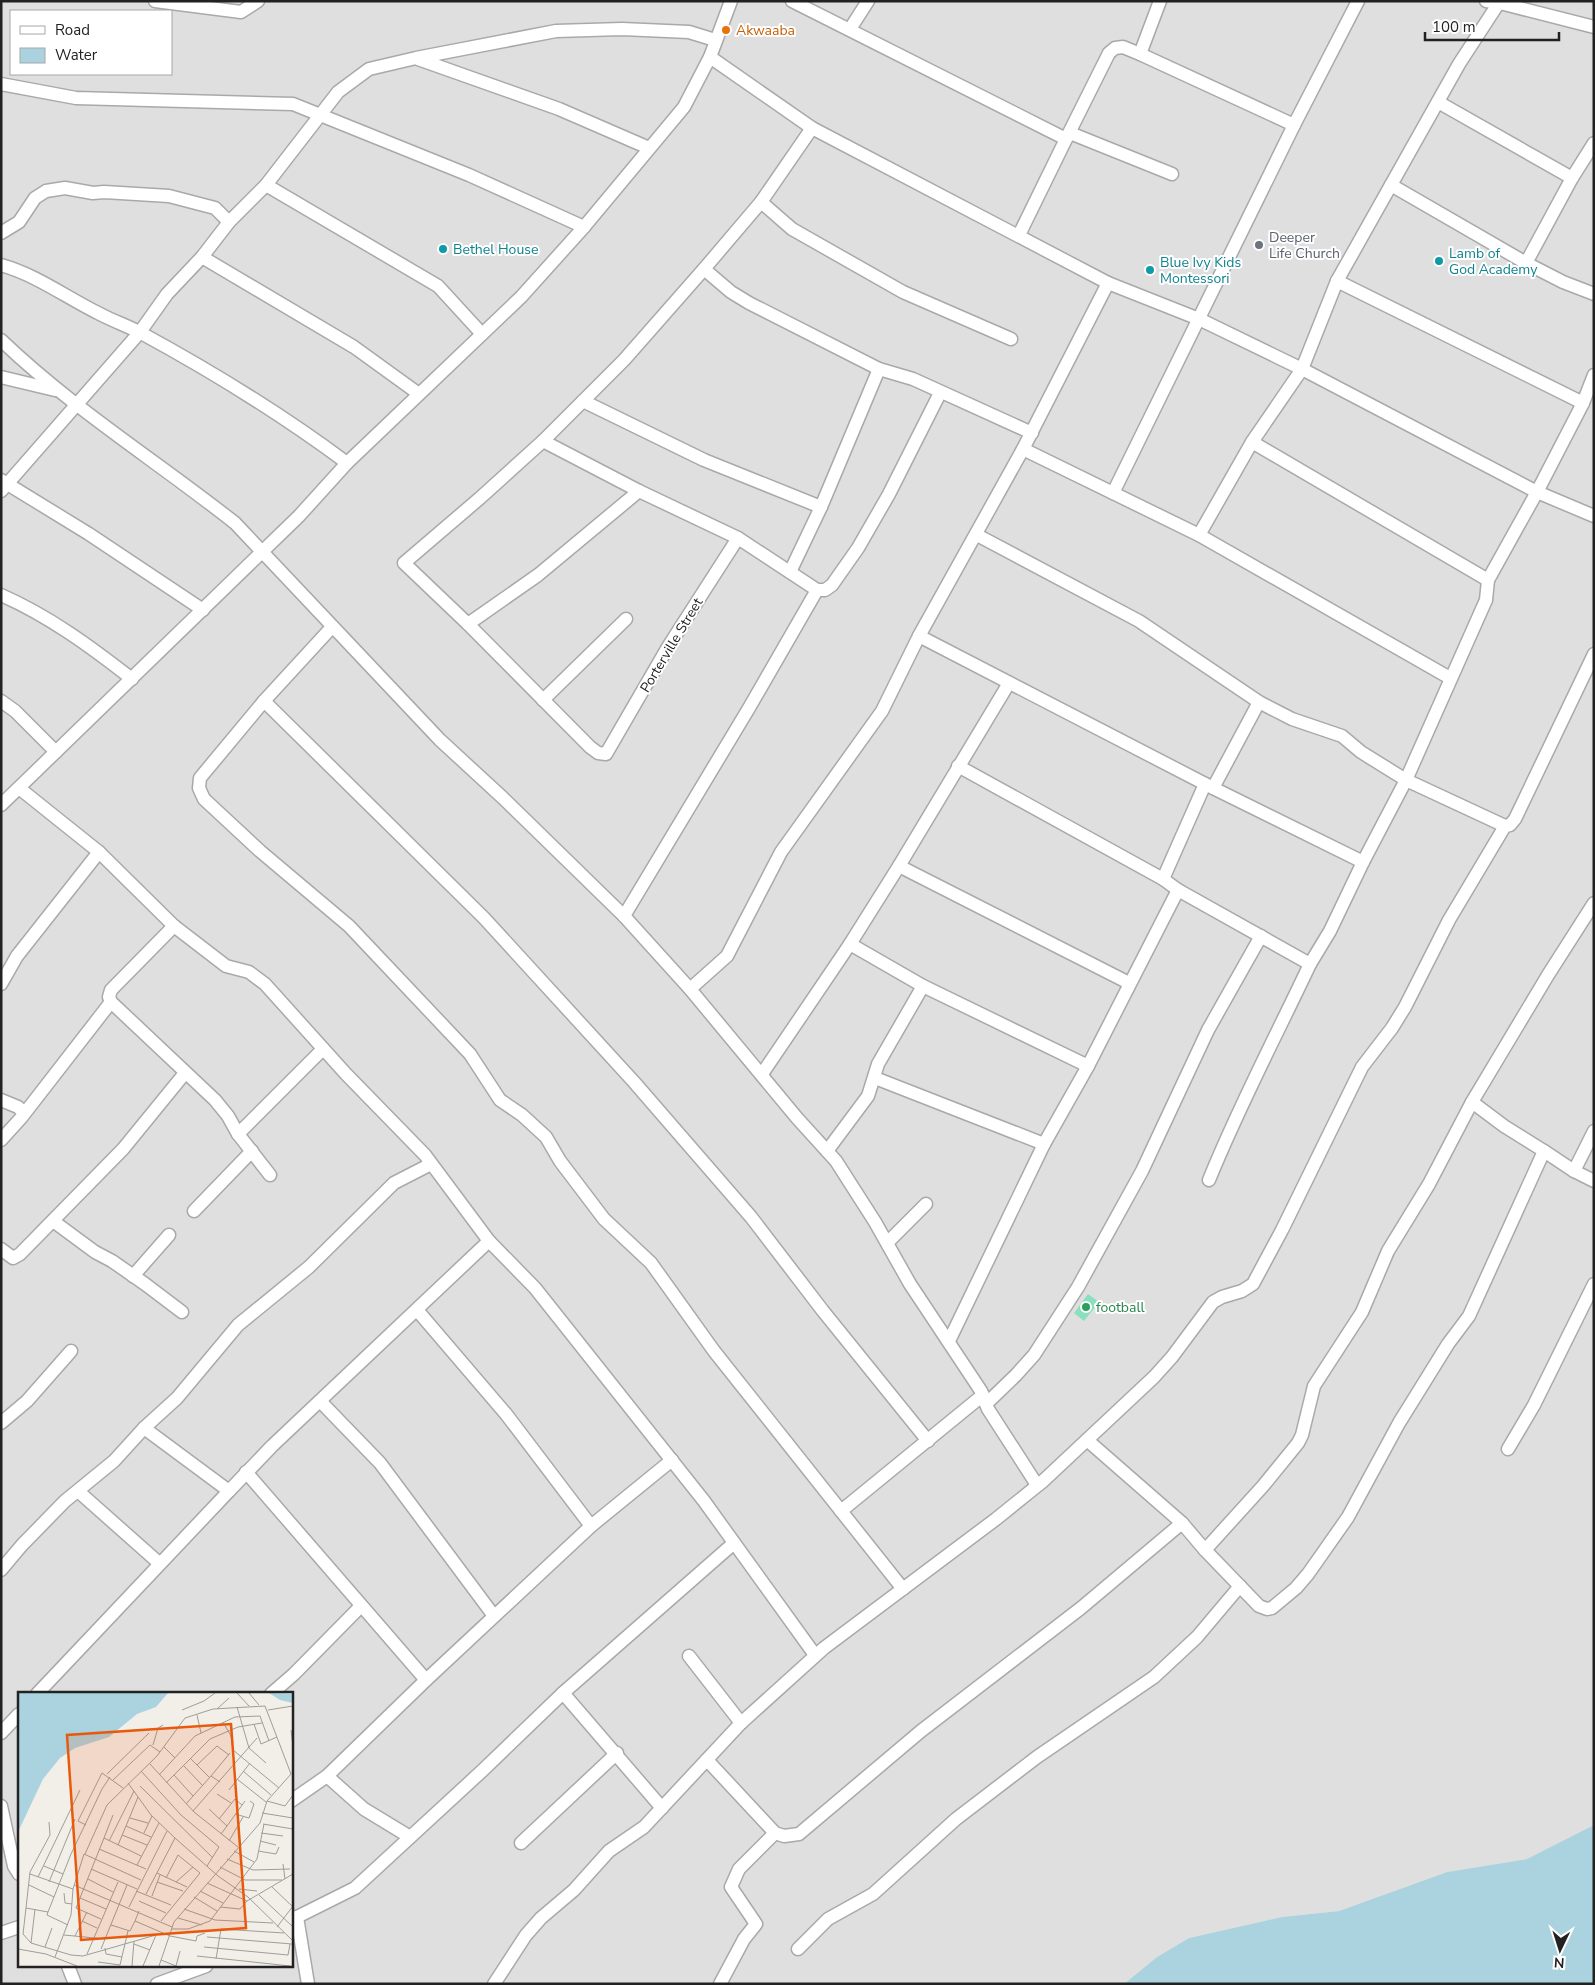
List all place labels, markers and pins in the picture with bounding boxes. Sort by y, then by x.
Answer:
place label: Akwaaba [736,21,795,40]
marker: Akwaaba [720,24,732,36]
place label: Deeper Life Church [1269,228,1340,263]
marker: Deeper Life Church [1253,239,1265,251]
place label: Bethel House [453,240,538,259]
marker: Bethel House [437,243,449,255]
place label: Lamb of God Academy [1449,244,1538,279]
place label: Blue Ivy Kids Montessori [1160,253,1242,288]
marker: Lamb of God Academy [1433,255,1445,267]
marker: Blue Ivy Kids Montessori [1144,264,1156,276]
place label: football [1096,1298,1146,1317]
marker: football [1080,1301,1092,1313]

